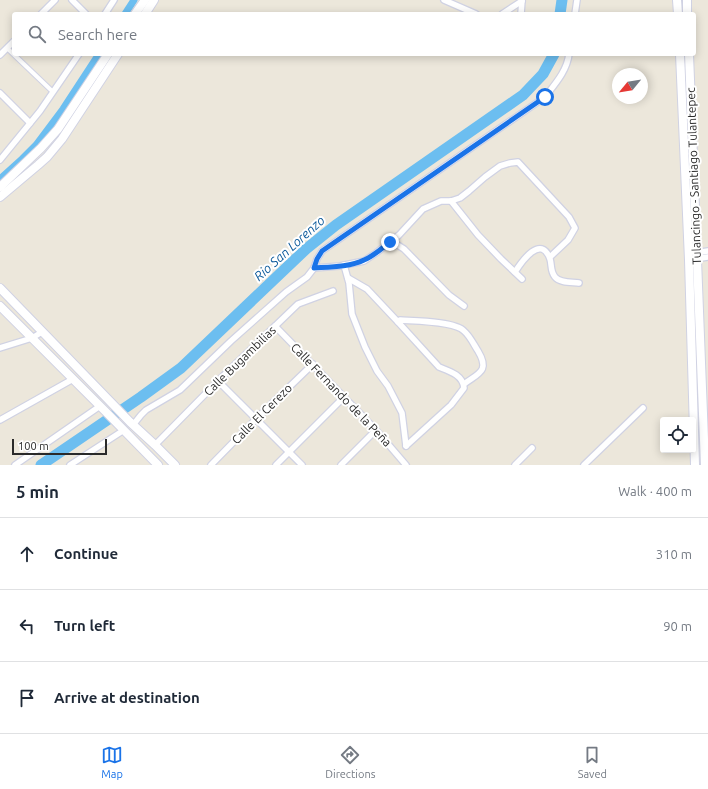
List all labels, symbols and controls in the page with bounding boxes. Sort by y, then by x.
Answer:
search box [12,12,696,56]
icon: search [26,23,48,45]
text: Search here [58,26,137,43]
north arrow [612,68,648,104]
street label: Tulancingo - Santiago Tulantepec [684,87,703,265]
route start [536,88,554,106]
water label: Rio San Lorenzo [251,213,327,283]
route end [381,233,399,251]
street label: Calle Bugambilias [201,323,278,398]
street label: Calle Fernando de la Peña [289,340,394,449]
street label: Calle El Cerezo [229,381,294,446]
map controls [660,417,696,453]
button: locate [660,417,696,453]
scale bar [12,437,107,456]
text: 100 m [18,440,49,452]
text: 5 min [16,482,59,501]
text: Walk · 400 m [618,484,692,498]
icon: ahead [16,543,38,565]
text: Continue [54,545,118,562]
text: 310 m [656,547,692,561]
icon: left [16,615,38,637]
text: Turn left [54,617,115,634]
text: 90 m [663,619,692,633]
icon: arrive [16,687,38,709]
text: Arrive at destination [54,689,200,706]
tab: Map [101,744,123,780]
tab: Directions [325,744,375,780]
tab: Saved [578,744,607,780]

